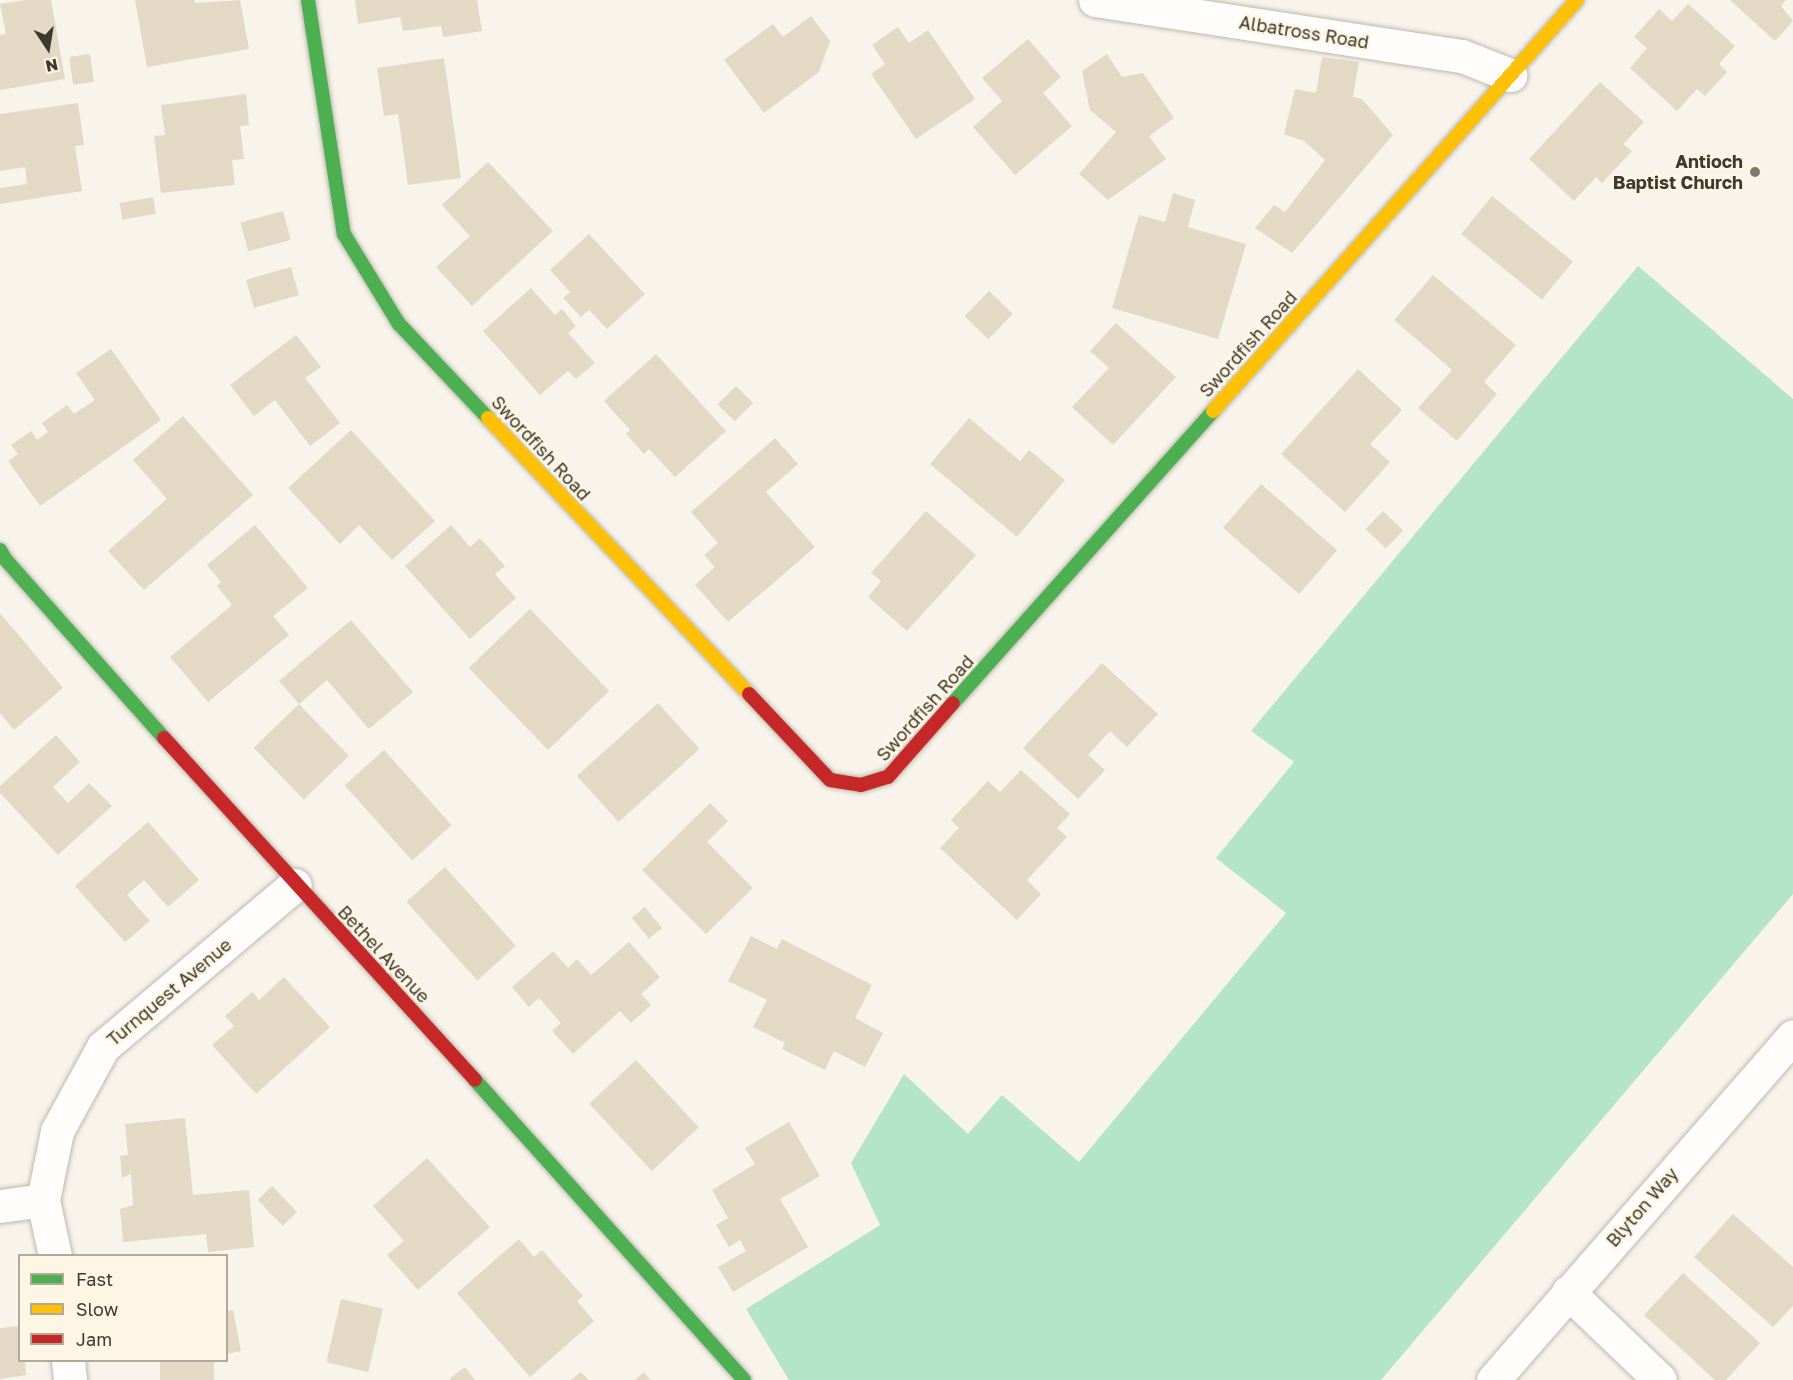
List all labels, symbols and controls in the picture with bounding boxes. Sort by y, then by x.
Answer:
street label: Albatross Road [1238,11,1370,53]
north arrow [18,18,78,78]
text: N [44,55,60,77]
place label: Antioch Baptist Church [1613,151,1743,194]
marker: Antioch Baptist Church [1748,165,1762,179]
street label: Swordfish Road [1195,287,1301,401]
street label: Swordfish Road [487,391,595,505]
street label: Swordfish Road [872,651,978,765]
street label: Bethel Avenue [333,901,435,1007]
street label: Turnquest Avenue [102,934,236,1050]
street label: Blyton Way [1602,1163,1682,1251]
legend [18,1254,228,1362]
text: Fast [76,1268,113,1290]
text: Slow [76,1298,118,1320]
text: Jam [76,1328,112,1350]

